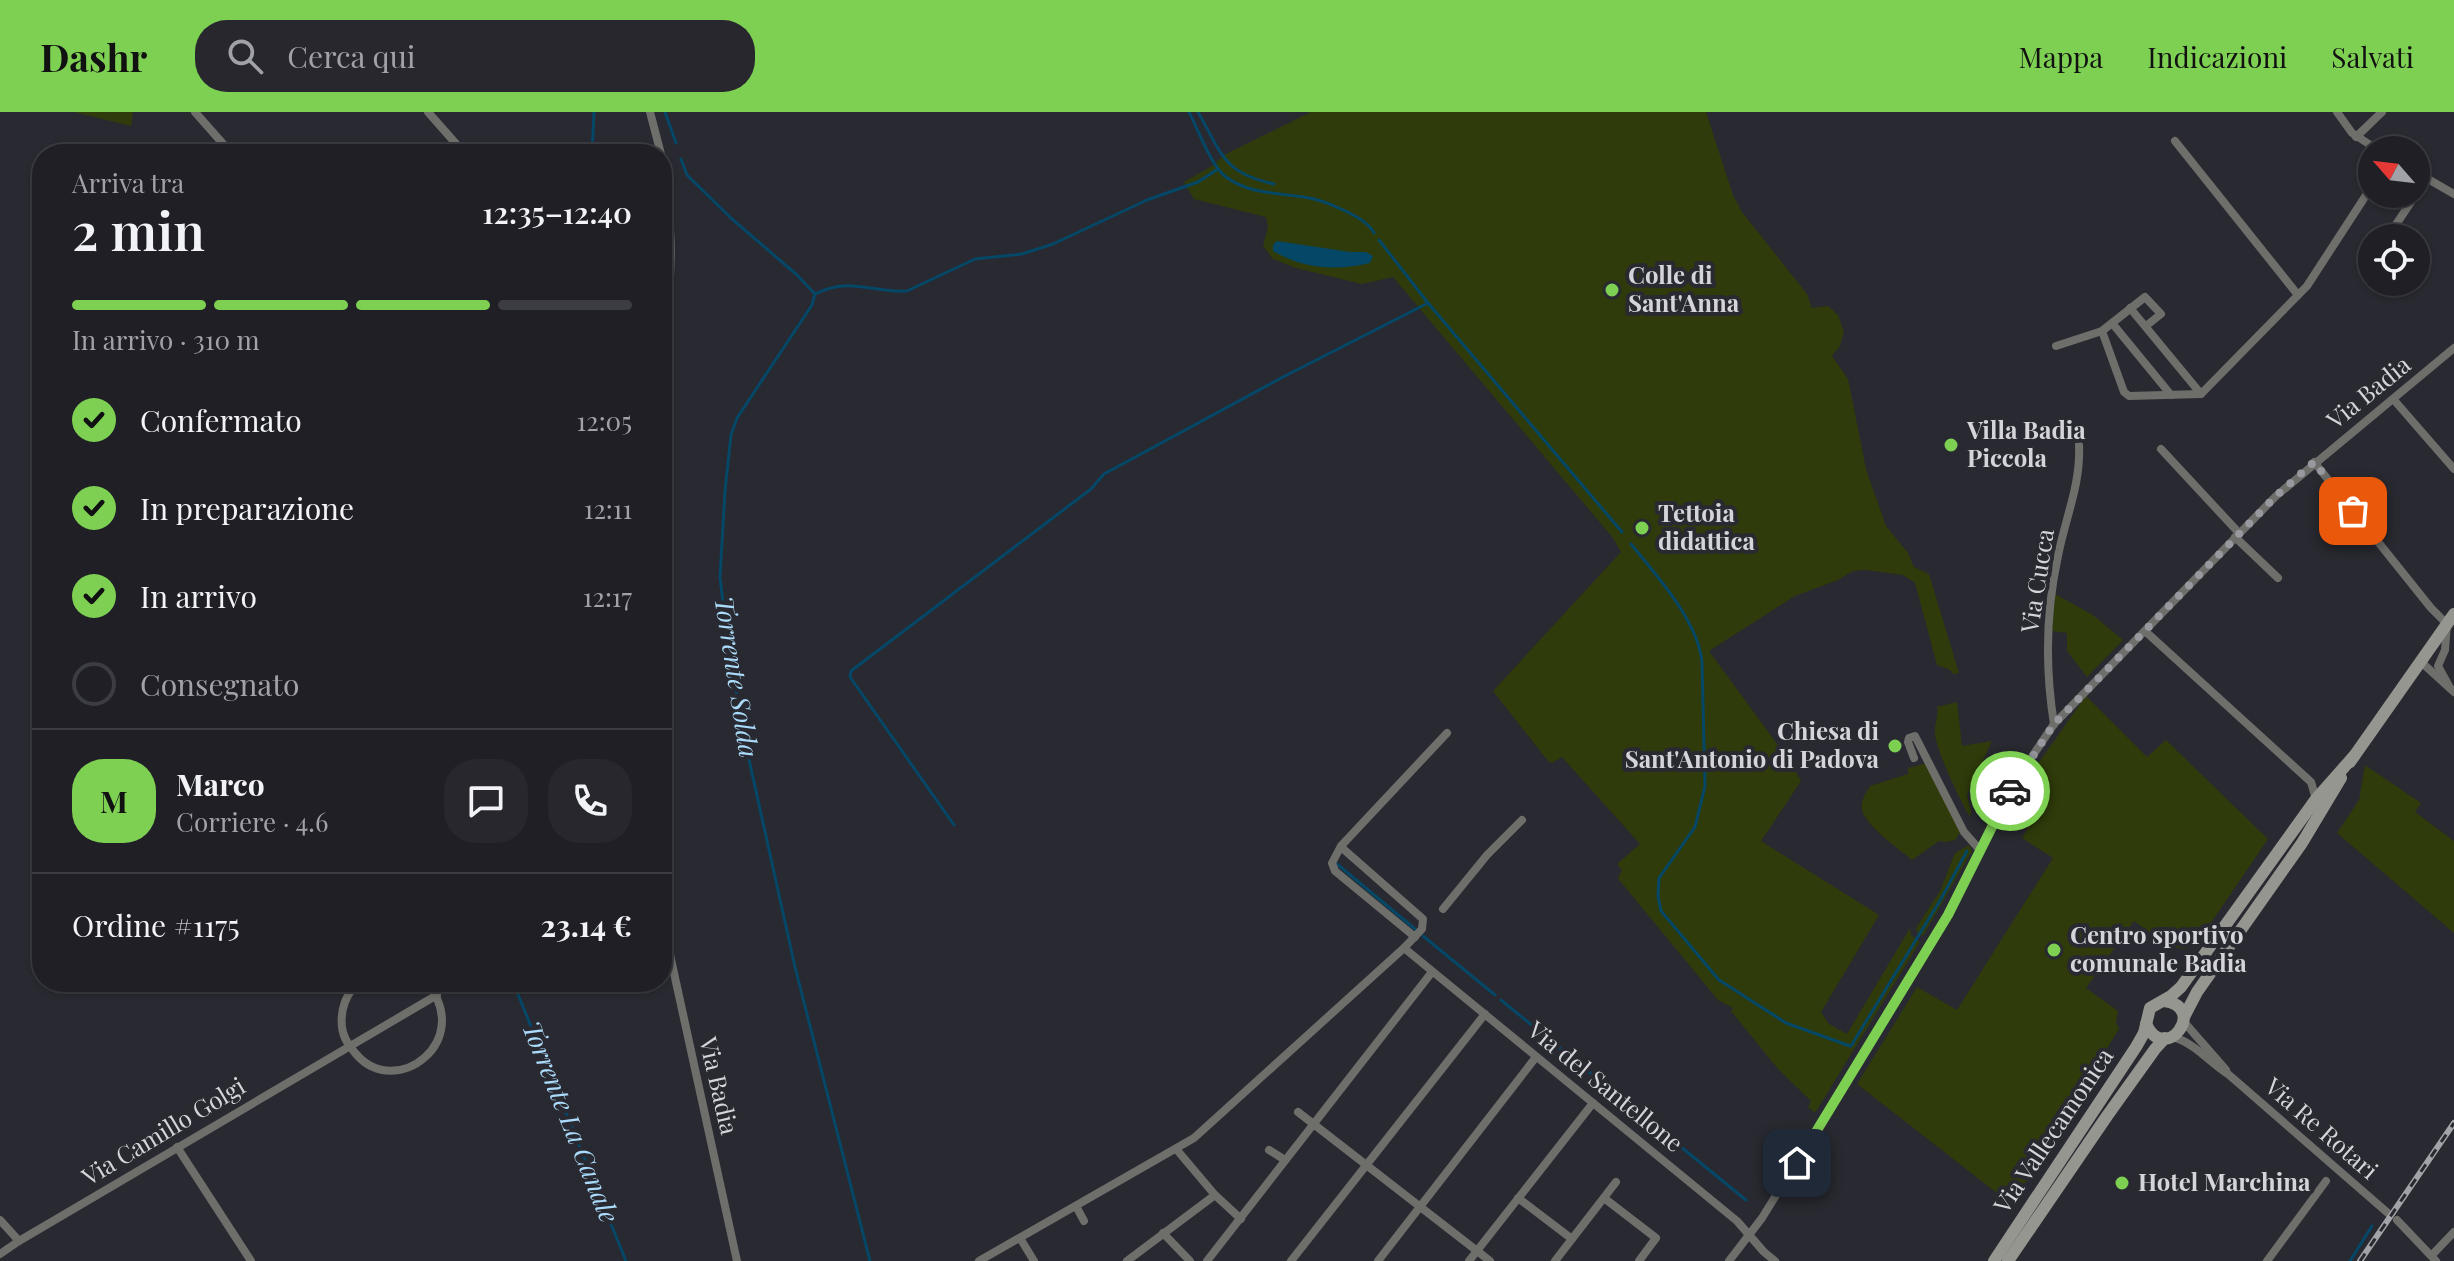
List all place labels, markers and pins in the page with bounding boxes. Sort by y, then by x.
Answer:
place label: Colle di Sant'Anna [1628,258,1740,318]
marker: Colle di Sant'Anna [1603,281,1621,299]
place label: Villa Badia Piccola [1966,413,2086,473]
marker: Villa Badia Piccola [1942,436,1960,454]
pin [2319,477,2387,545]
place label: Tettoia didattica [1658,496,1755,556]
marker: Tettoia didattica [1633,519,1651,537]
place label: Chiesa di Sant'Antonio di Padova [1625,714,1880,774]
marker: Chiesa di Sant'Antonio di Padova [1886,737,1904,755]
place label: Centro sportivo comunale Badia [2070,918,2247,978]
marker: Centro sportivo comunale Badia [2045,941,2063,959]
pin [1763,1129,1831,1197]
place label: Hotel Marchina [2138,1165,2311,1197]
marker: Hotel Marchina [2113,1174,2131,1192]

